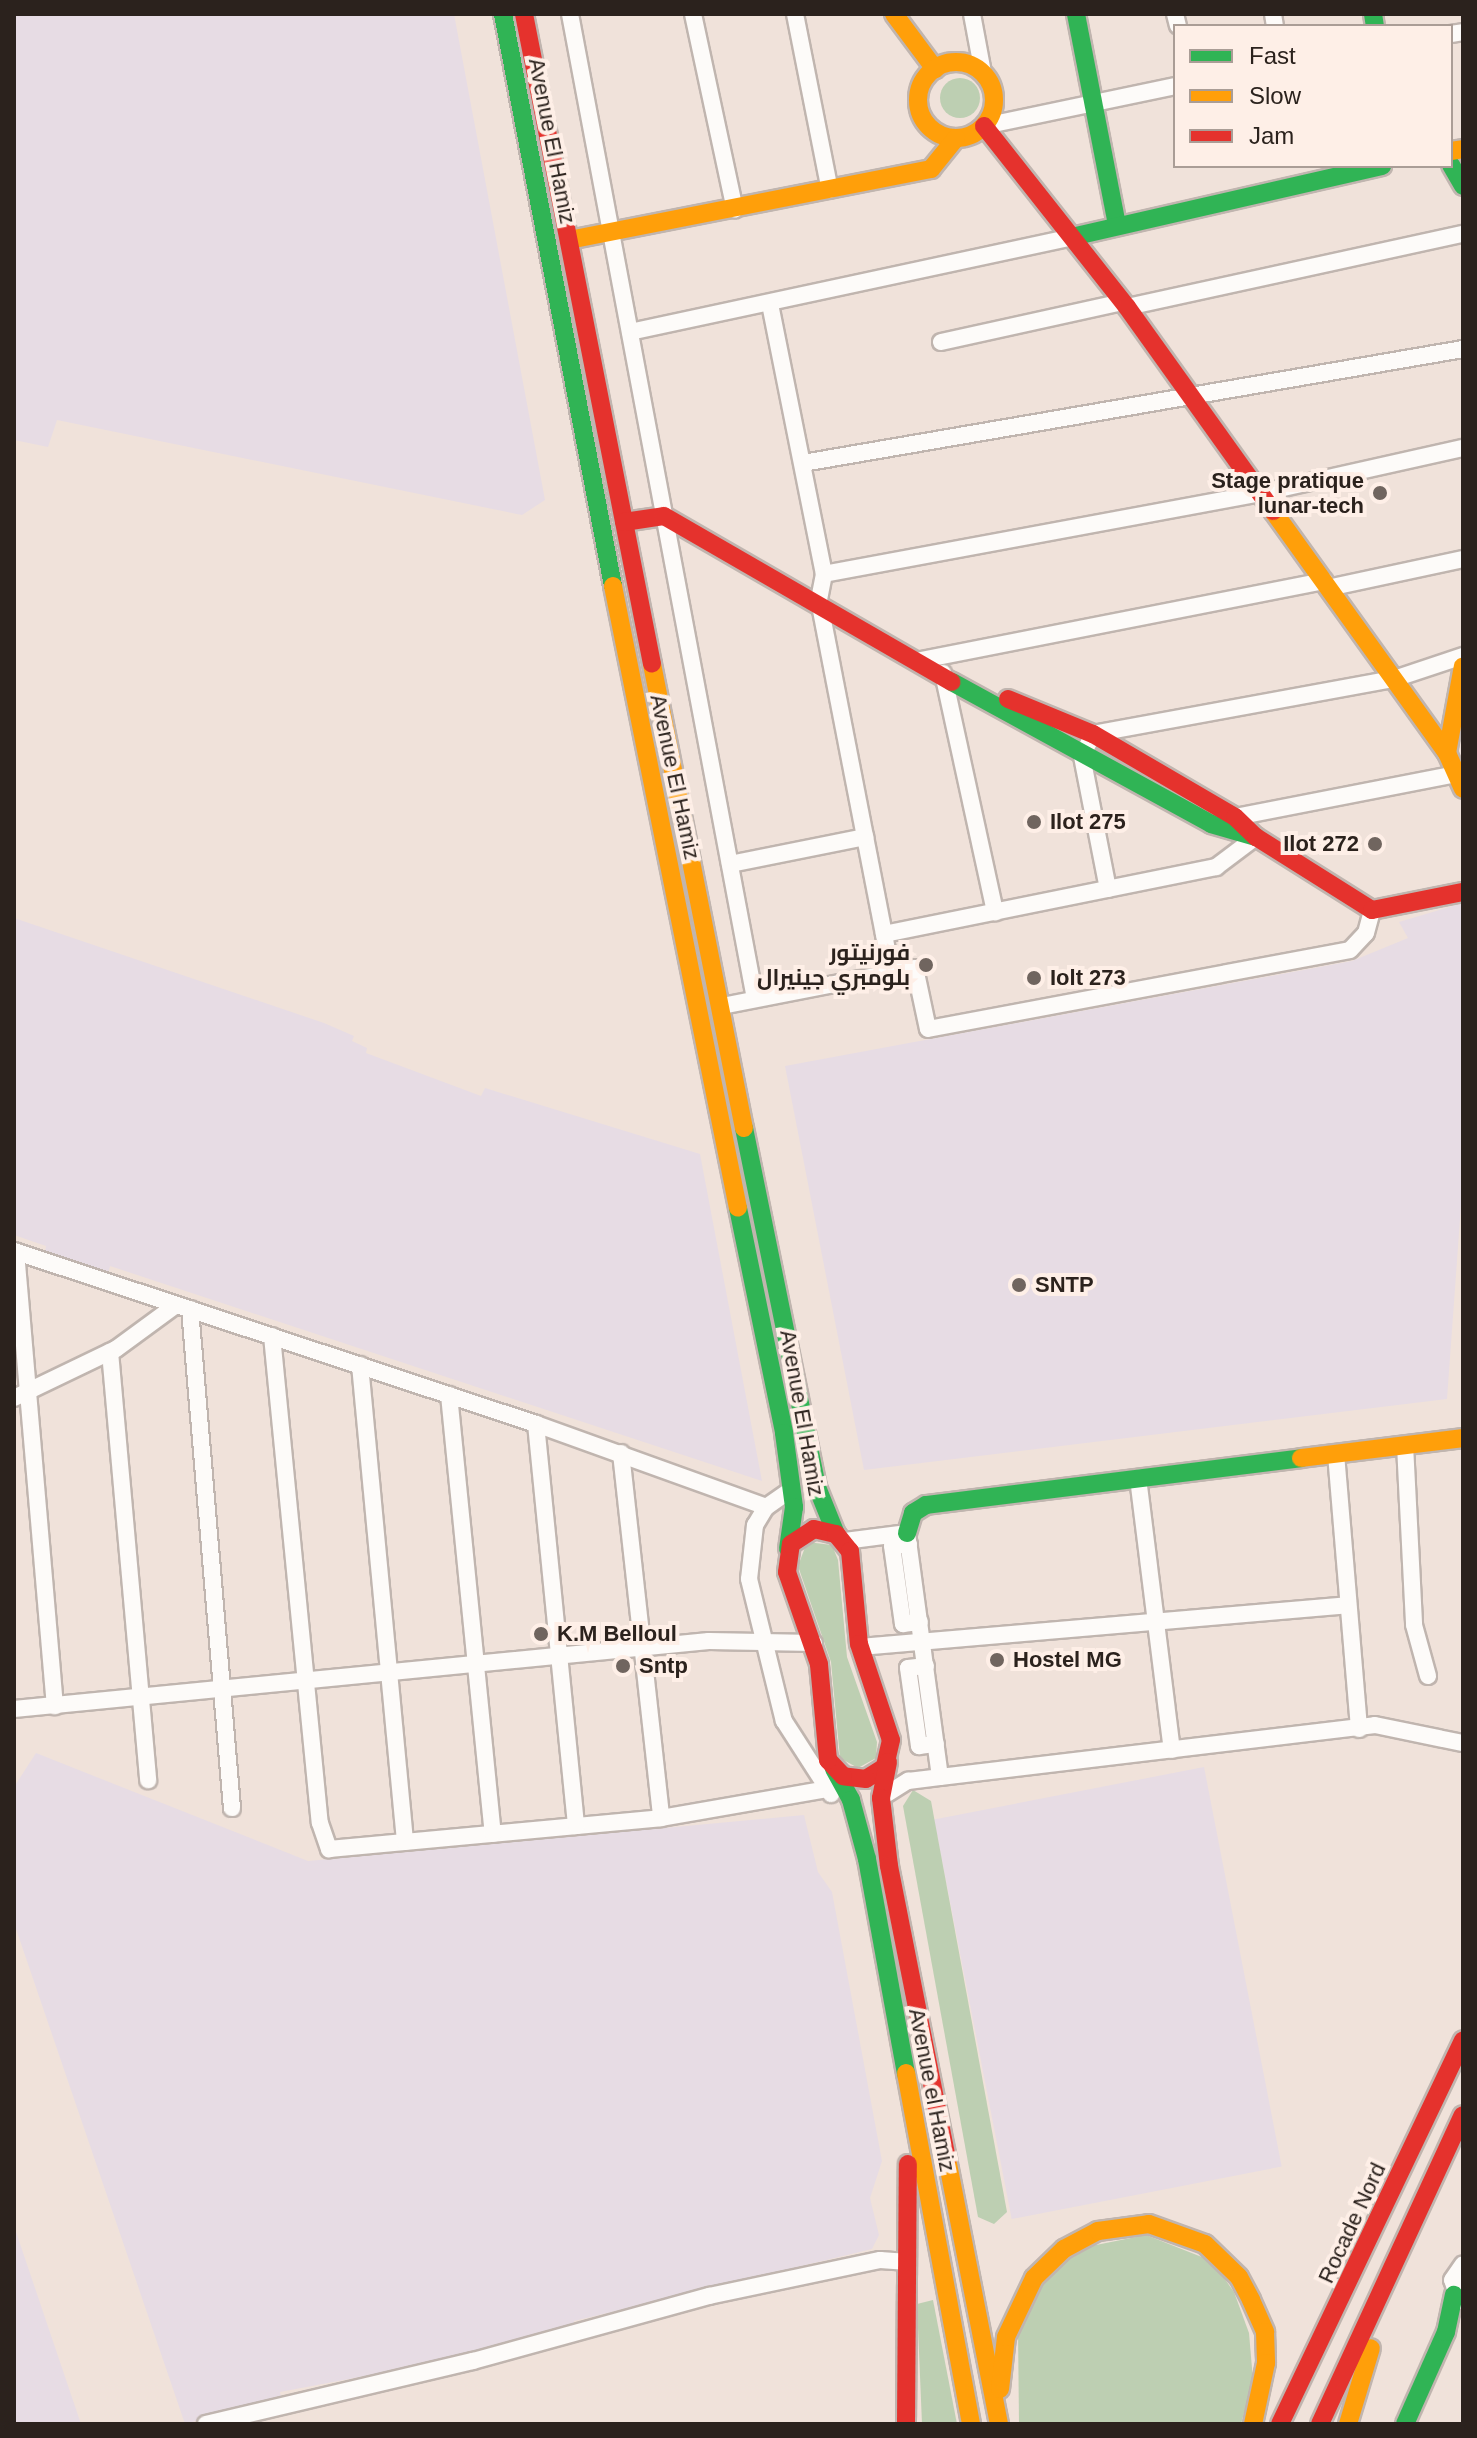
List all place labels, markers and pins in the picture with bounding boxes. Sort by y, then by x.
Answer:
place label: Stage pratique lunar-tech [1211,467,1364,518]
marker: Stage pratique lunar-tech [1371,484,1389,502]
place label: Ilot 275 [1050,809,1126,835]
marker: Ilot 275 [1025,813,1043,831]
place label: Ilot 272 [1283,831,1359,857]
marker: Ilot 272 [1366,835,1384,853]
place label: فورنيتور بلومبري جينيرال [757,939,910,990]
marker: فورنيتور بلومبري جينيرال [917,956,935,974]
place label: Iolt 273 [1050,965,1126,991]
marker: Iolt 273 [1025,969,1043,987]
place label: SNTP [1035,1272,1094,1298]
marker: SNTP [1010,1276,1028,1294]
place label: K.M Belloul [557,1621,677,1647]
marker: K.M Belloul [532,1625,550,1643]
place label: Hostel MG [1013,1647,1122,1673]
marker: Hostel MG [988,1651,1006,1669]
place label: Sntp [639,1653,688,1679]
marker: Sntp [614,1657,632,1675]

